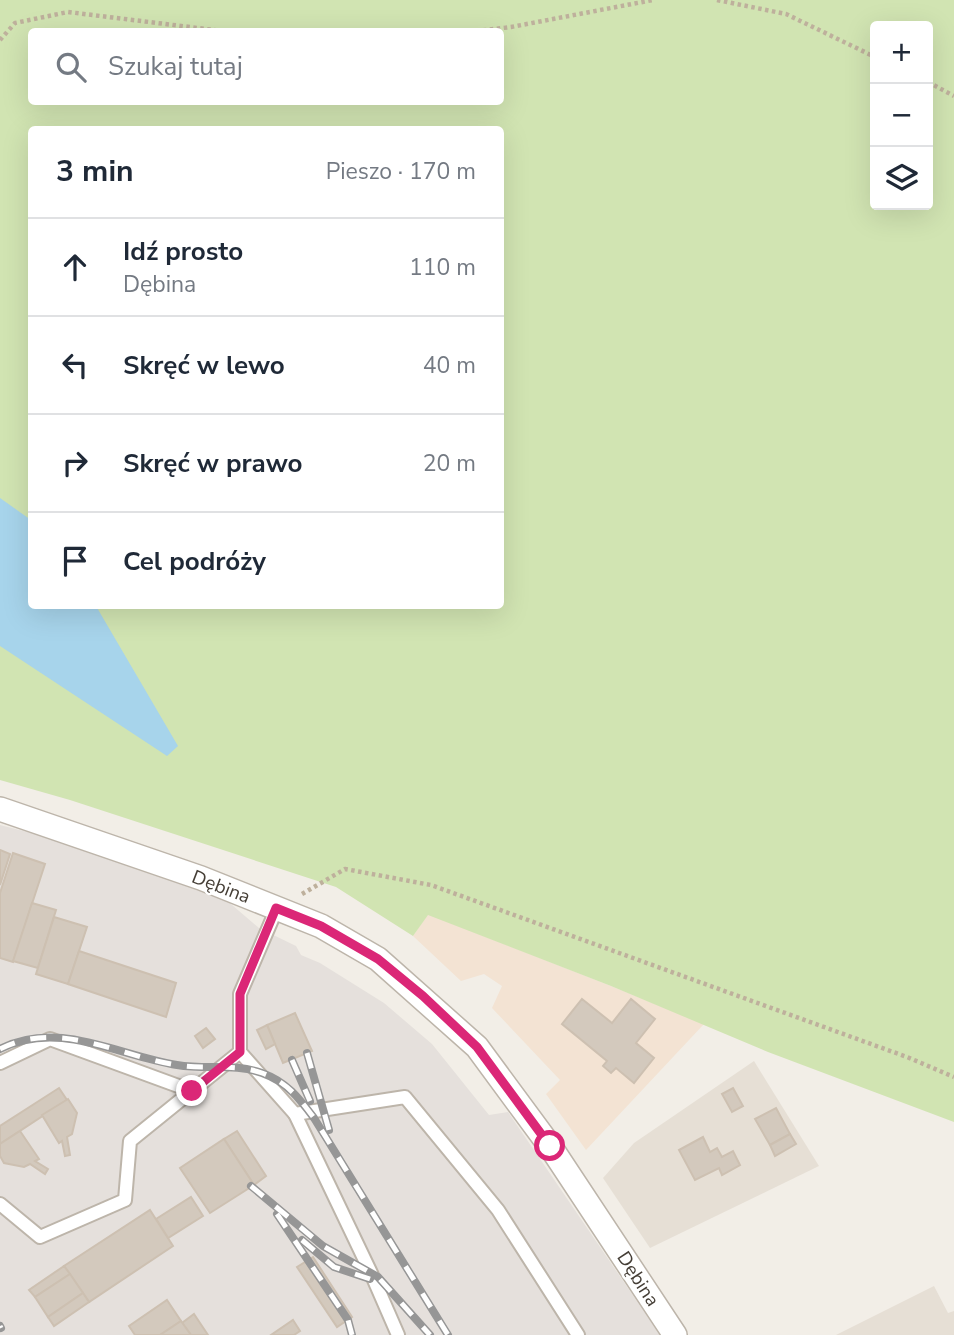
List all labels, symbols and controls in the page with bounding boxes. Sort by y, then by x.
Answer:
map controls [870,21,933,210]
button: + [870,21,933,84]
search box [28,28,504,105]
icon: search [52,48,90,86]
text: Szukaj tutaj [108,49,243,84]
button: − [870,84,933,147]
button: layers [870,147,933,210]
text: 3 min [56,151,134,192]
text: Pieszo · 170 m [326,156,476,187]
text: Idź prosto [123,234,243,269]
icon: ahead [56,248,94,286]
text: 110 m [409,252,476,283]
text: Dębina [123,269,196,300]
icon: left [56,346,94,384]
text: Skręć w lewo [123,348,285,383]
text: 40 m [423,350,476,381]
icon: right [56,444,94,482]
text: Skręć w prawo [123,446,303,481]
text: 20 m [423,448,476,479]
icon: arrive [56,542,94,580]
text: Cel podróży [123,544,266,579]
street label: Dębina [188,864,254,910]
route end [176,1075,207,1106]
route start [534,1130,565,1161]
street label: Dębina [611,1247,665,1311]

